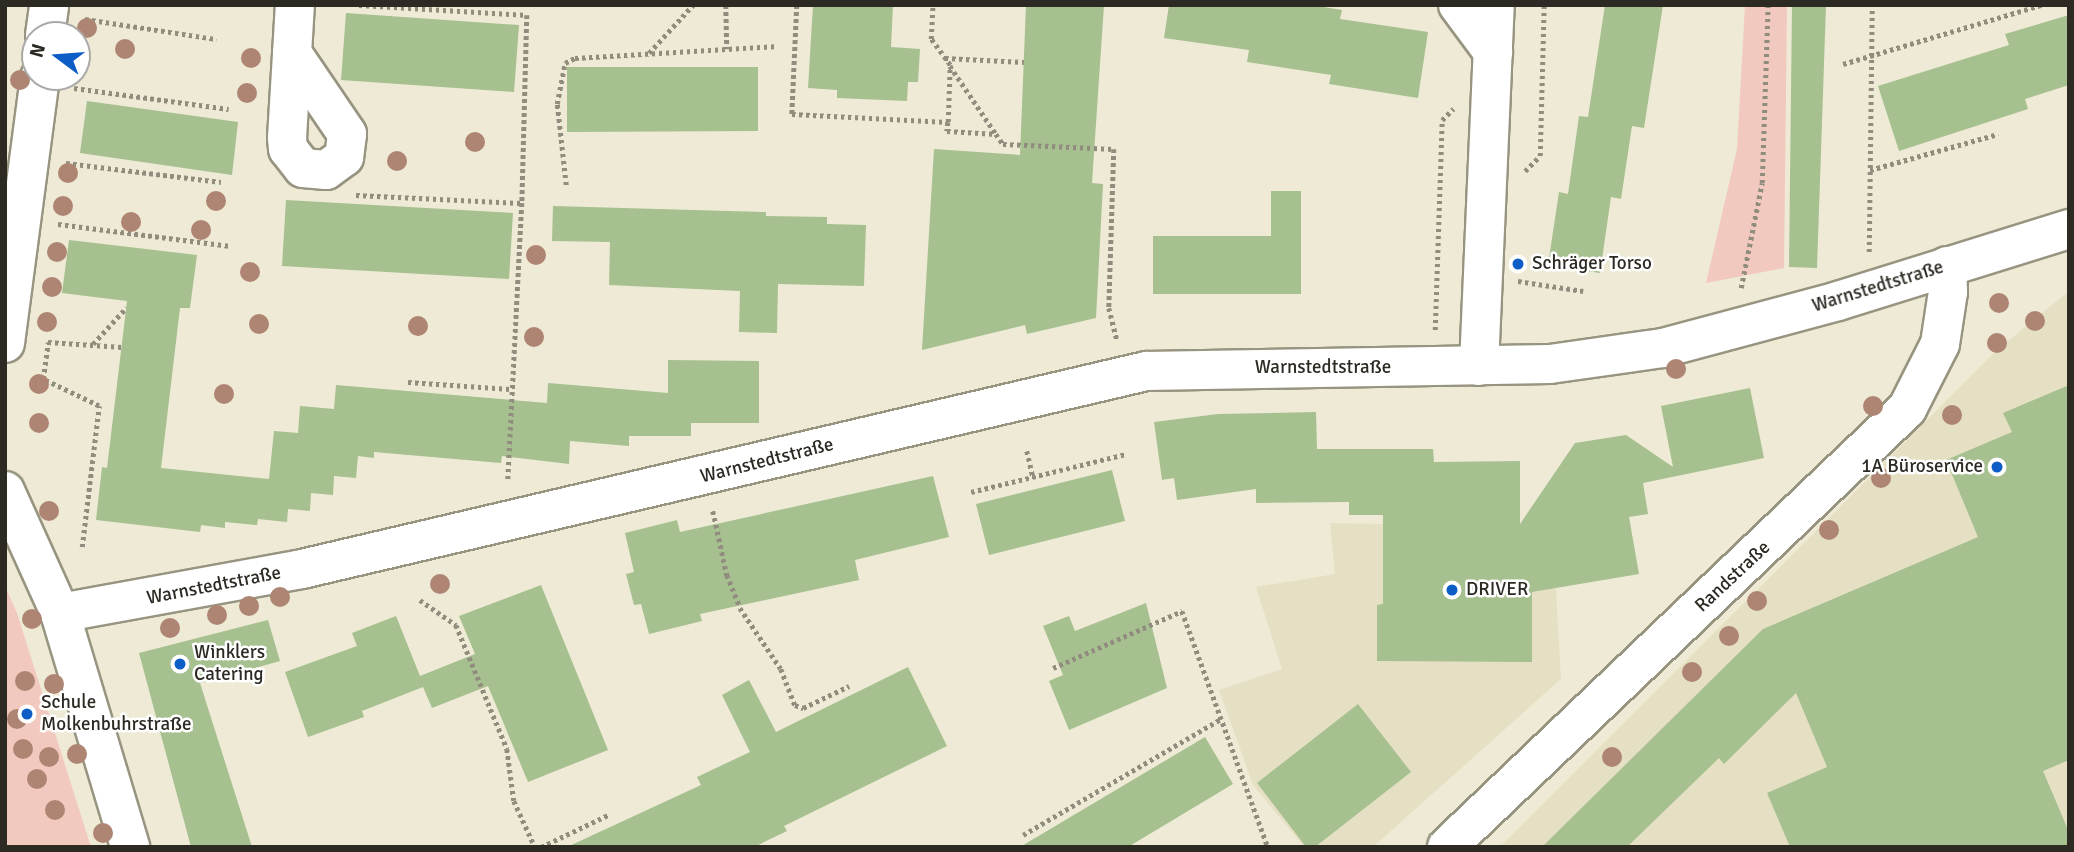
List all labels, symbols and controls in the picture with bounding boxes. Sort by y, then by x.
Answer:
north arrow [21,21,91,91]
text: N [24,41,51,60]
place label: Schräger Torso [1532,253,1652,275]
marker: Schräger Torso [1510,256,1526,272]
street label: Warnstedtstraße [1809,256,1947,318]
street label: Warnstedtstraße [1255,357,1391,379]
street label: Warnstedtstraße [698,433,836,489]
place label: 1A Büroservice [1861,456,1983,478]
marker: 1A Büroservice [1989,459,2005,475]
street label: Randstraße [1691,537,1775,617]
street label: Warnstedtstraße [145,562,283,610]
place label: DRIVER [1466,579,1528,601]
marker: DRIVER [1444,582,1460,598]
place label: Winklers Catering [194,642,265,686]
marker: Winklers Catering [172,656,188,672]
place label: Schule Molkenbuhrstraße [41,692,191,736]
marker: Schule Molkenbuhrstraße [19,706,35,722]

